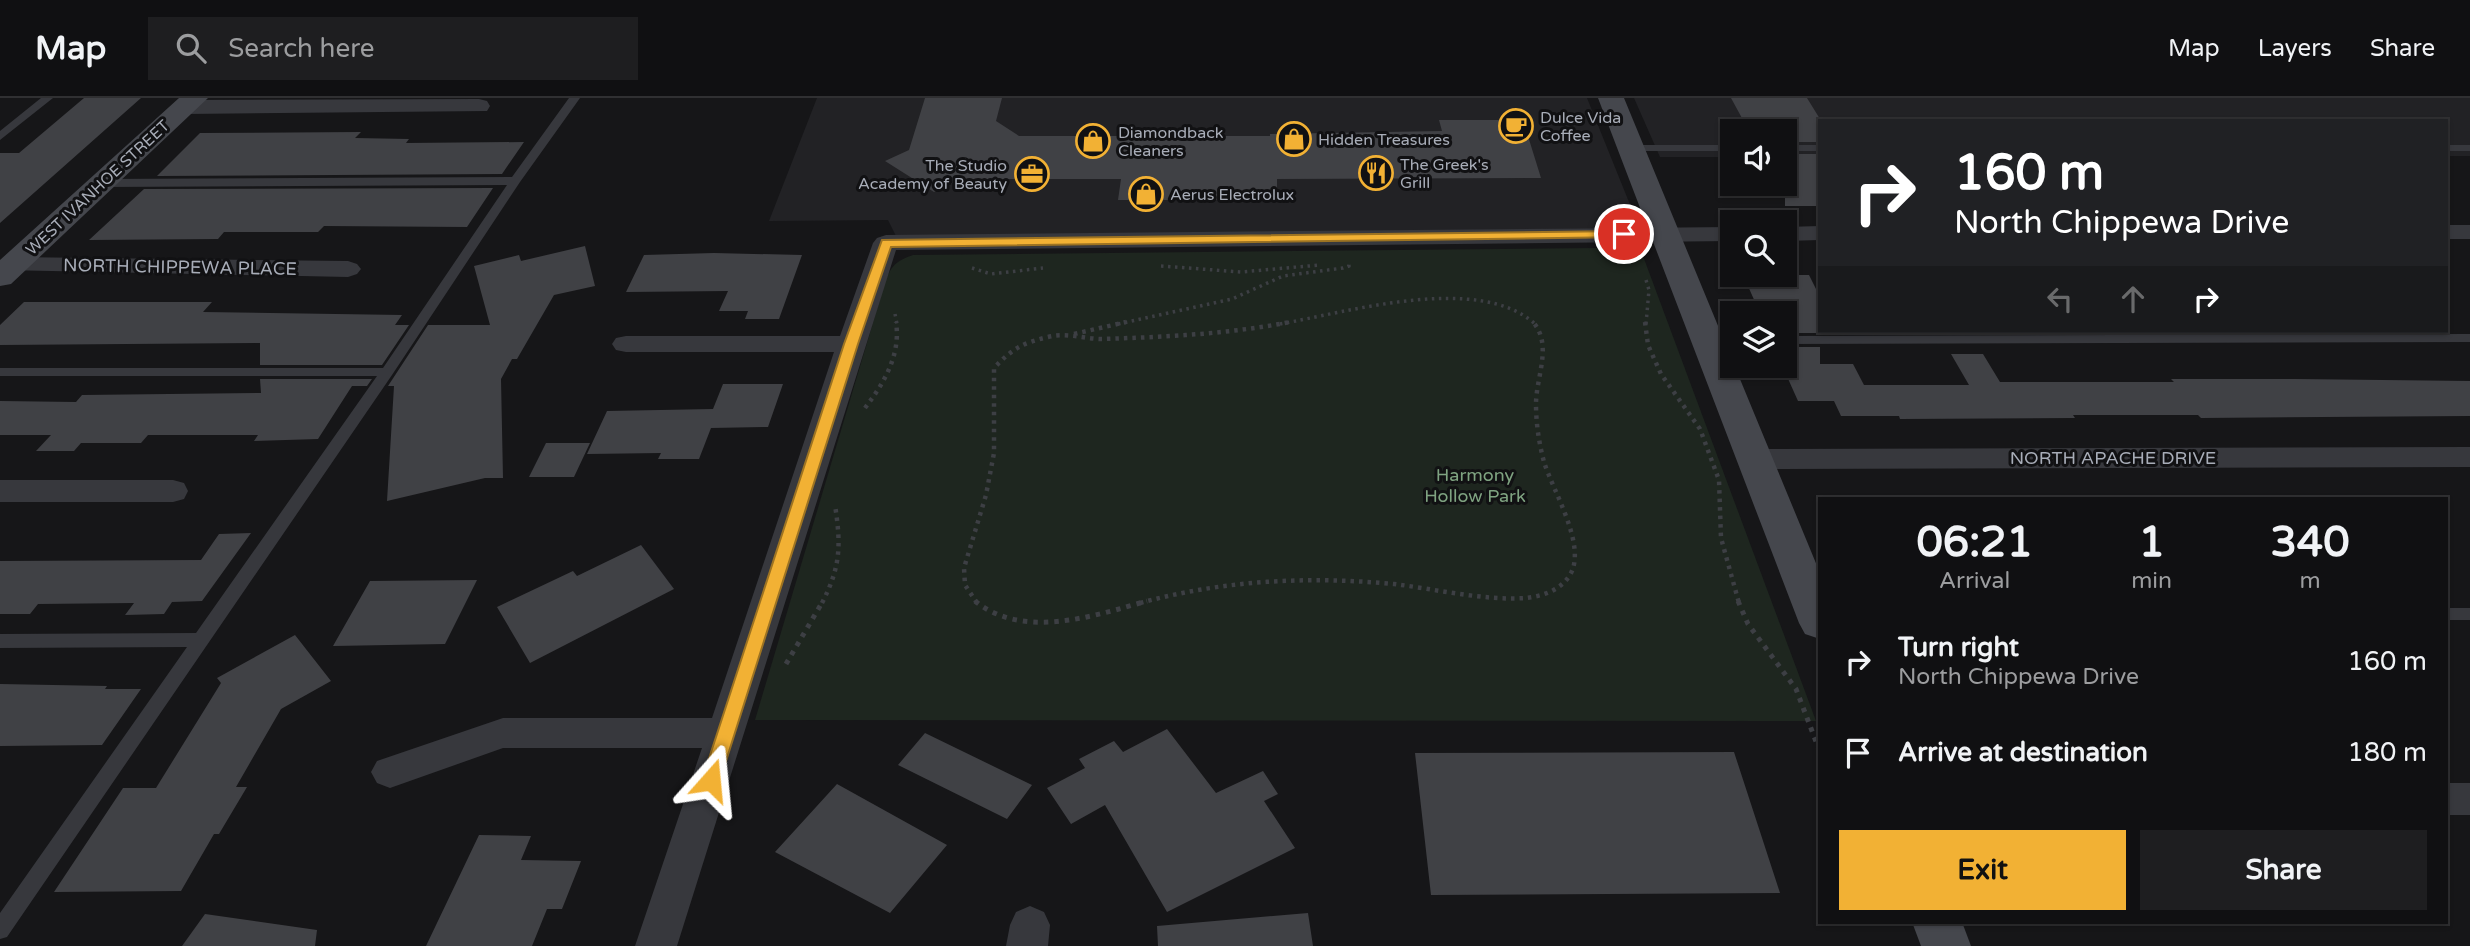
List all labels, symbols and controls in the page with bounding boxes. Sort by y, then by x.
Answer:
search box [148,17,638,80]
text: Map [35,29,106,68]
icon: search [172,29,210,67]
text: Search here [228,33,374,64]
text: Map [2168,34,2220,63]
text: Layers [2258,34,2332,63]
text: Share [2370,34,2435,63]
cafe icon: Dulce Vida Coffee [1497,107,1535,145]
place label: Dulce Vida Coffee [1540,108,1621,146]
street label: WEST IVANHOE STREET [22,116,174,260]
map controls [1720,119,1797,378]
button: sound [1720,119,1797,196]
shop icon: Hidden Treasures [1275,120,1313,158]
shop icon: Diamondback Cleaners [1074,122,1112,160]
place label: Diamondback Cleaners [1118,123,1224,161]
place label: Hidden Treasures [1318,130,1450,150]
text: 160 m [1954,144,2104,203]
icon: right [1839,147,1930,238]
restaurant icon: The Greek's Grill [1357,154,1395,192]
office icon: The Studio Academy of Beauty [1013,155,1051,193]
place label: The Greek's Grill [1400,155,1489,193]
place label: The Studio Academy of Beauty [858,156,1007,194]
shop icon: Aerus Electrolux [1127,175,1165,213]
place label: Aerus Electrolux [1170,185,1294,205]
pin [1594,204,1654,264]
text: North Chippewa Drive [1954,204,2289,242]
button: search [1720,210,1797,287]
icon: arrive [1605,215,1643,253]
street label: NORTH CHIPPEWA PLACE [63,254,297,280]
icon: left [2041,280,2079,318]
icon: ahead [2114,280,2152,318]
icon: right [2187,280,2225,318]
button: layers [1720,301,1797,378]
street label: NORTH APACHE DRIVE [2010,447,2216,469]
park label: Harmony Hollow Park [1424,464,1526,507]
text: 06:21 [1916,517,2033,568]
text: 1 [2138,517,2165,568]
text: 340 [2270,517,2350,568]
text: Arrival [1939,567,2010,595]
text: min [2131,567,2172,595]
text: m [2299,567,2321,595]
text: Turn right [1898,632,2019,663]
icon: right [1839,643,1877,681]
text: 160 m [2347,646,2427,677]
text: North Chippewa Drive [1898,663,2139,691]
icon: arrive [1839,734,1877,772]
text: Arrive at destination [1898,737,2148,768]
text: 180 m [2347,737,2427,768]
position arrow [674,743,748,817]
button: Exit [1839,830,2126,910]
button: Share [2140,830,2427,910]

